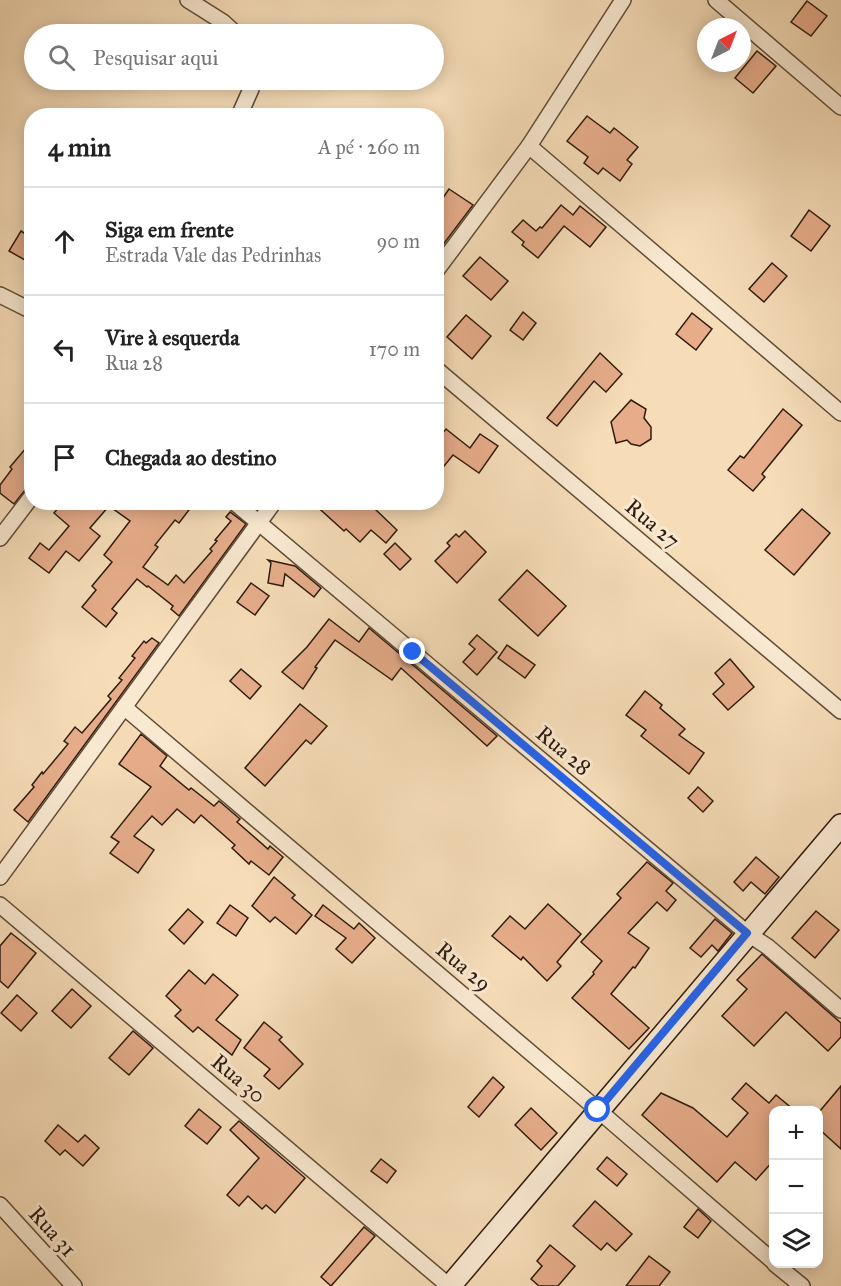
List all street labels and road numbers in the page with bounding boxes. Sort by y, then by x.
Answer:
street label: Rua 27 [620,493,686,554]
street label: Rua 28 [531,720,597,781]
street label: Rua 29 [431,936,497,997]
street label: Rua 30 [206,1048,271,1109]
street label: Rua 31 [23,1201,82,1262]

